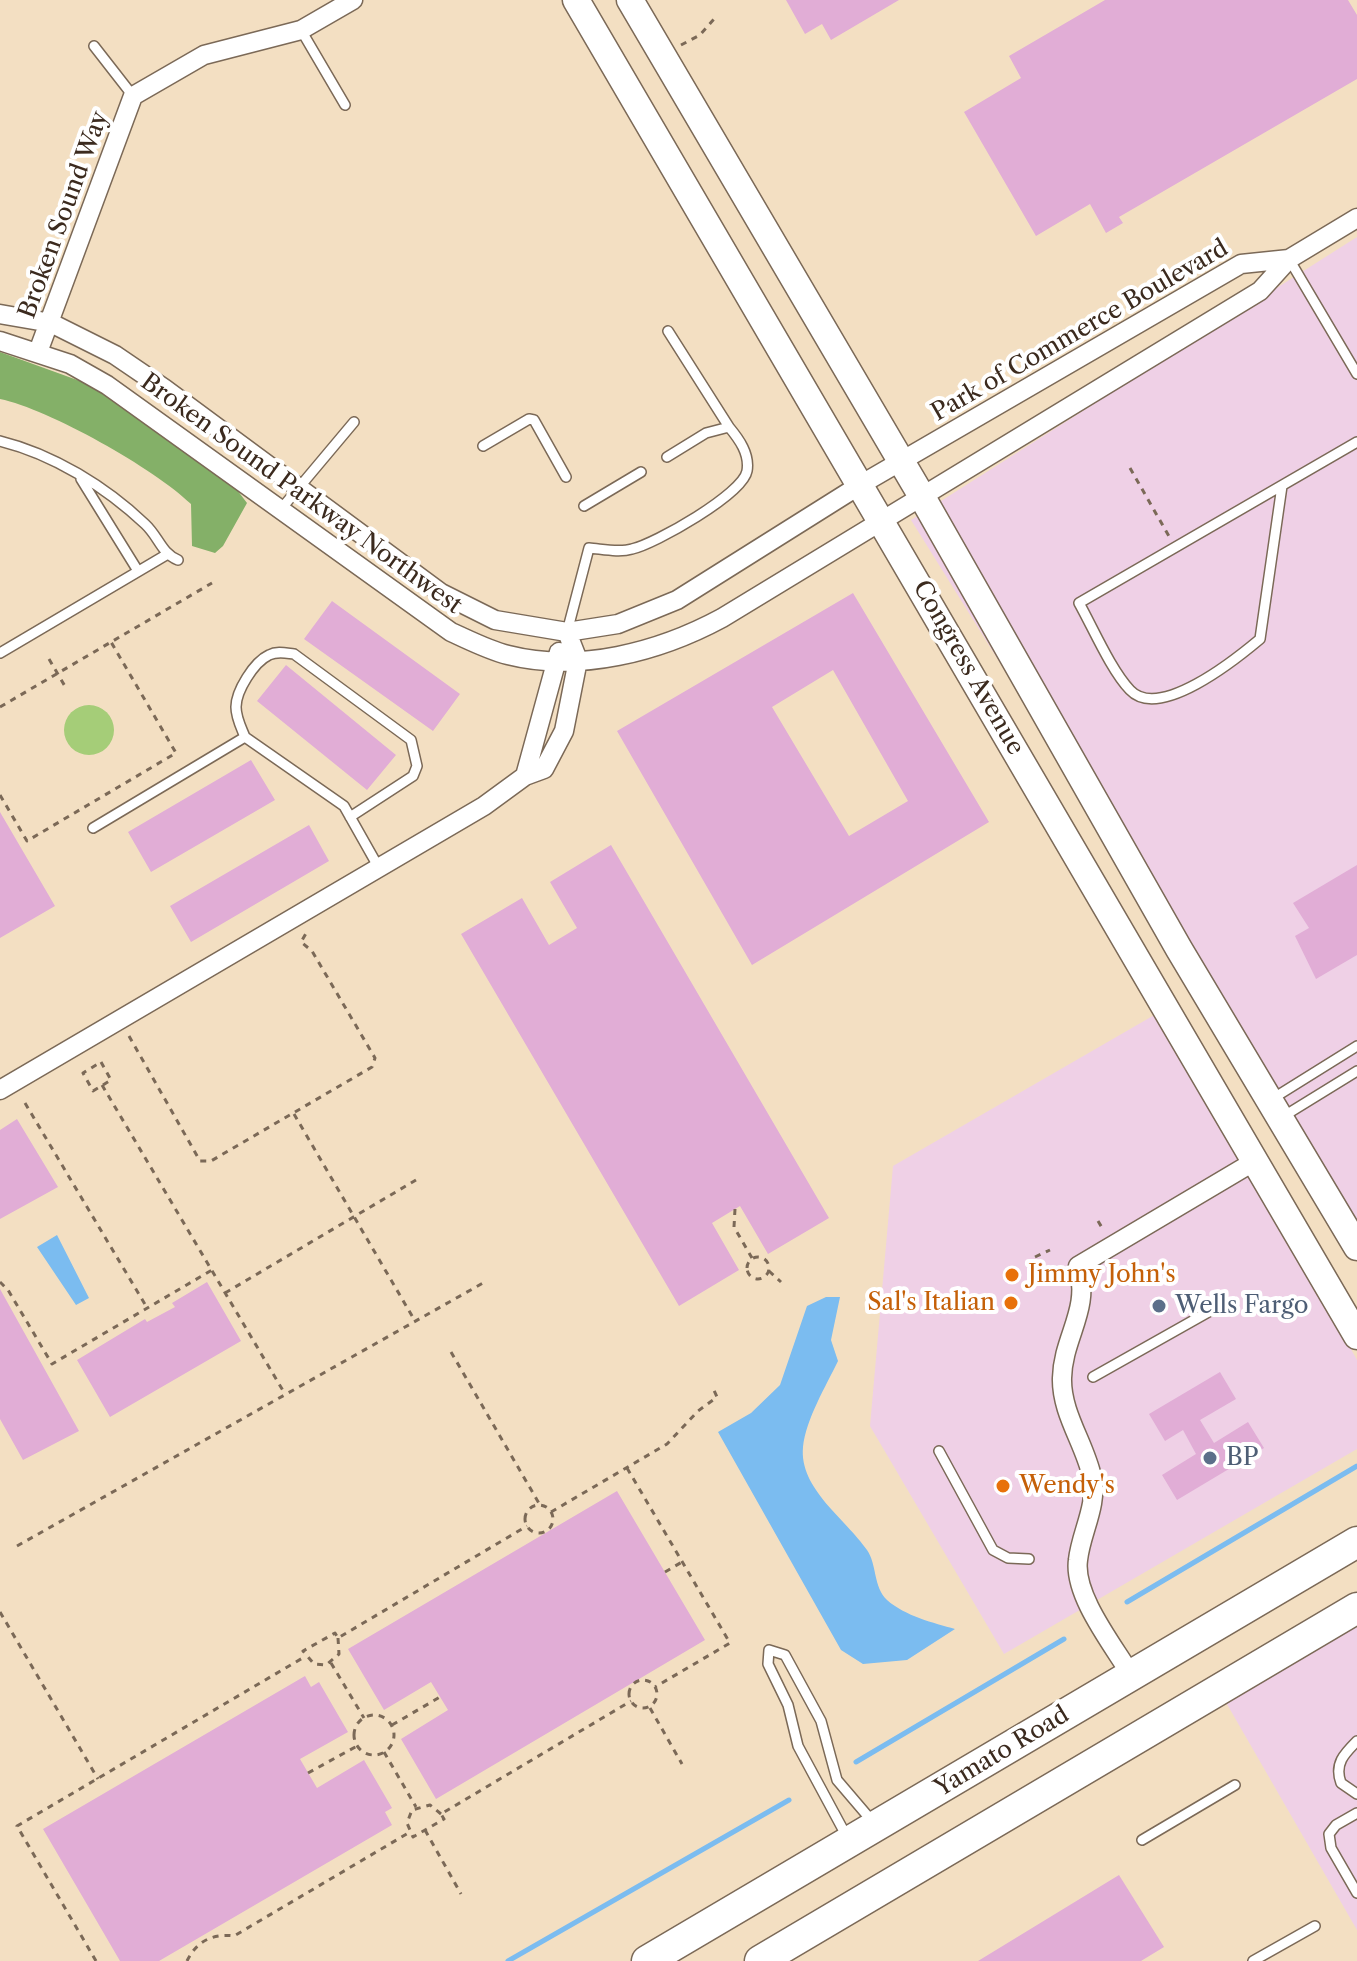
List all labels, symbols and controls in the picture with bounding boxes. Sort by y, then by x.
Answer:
street label: Broken Sound Way [13,107,115,323]
street label: Park of Commerce Boulevard [927,234,1233,428]
street label: Broken Sound Parkway Northwest [135,368,467,620]
street label: Congress Avenue [906,576,1030,760]
place label: Jimmy John's [1028,1261,1176,1289]
marker: Jimmy John's [1003,1266,1021,1284]
place label: Sal's Italian [867,1289,995,1317]
place label: Wells Fargo [1175,1292,1308,1320]
marker: Sal's Italian [1002,1294,1020,1312]
marker: Wells Fargo [1150,1297,1168,1315]
place label: BP [1226,1444,1259,1472]
marker: BP [1201,1449,1219,1467]
place label: Wendy's [1019,1472,1115,1500]
marker: Wendy's [994,1477,1012,1495]
street label: Yamato Road [930,1701,1074,1803]

